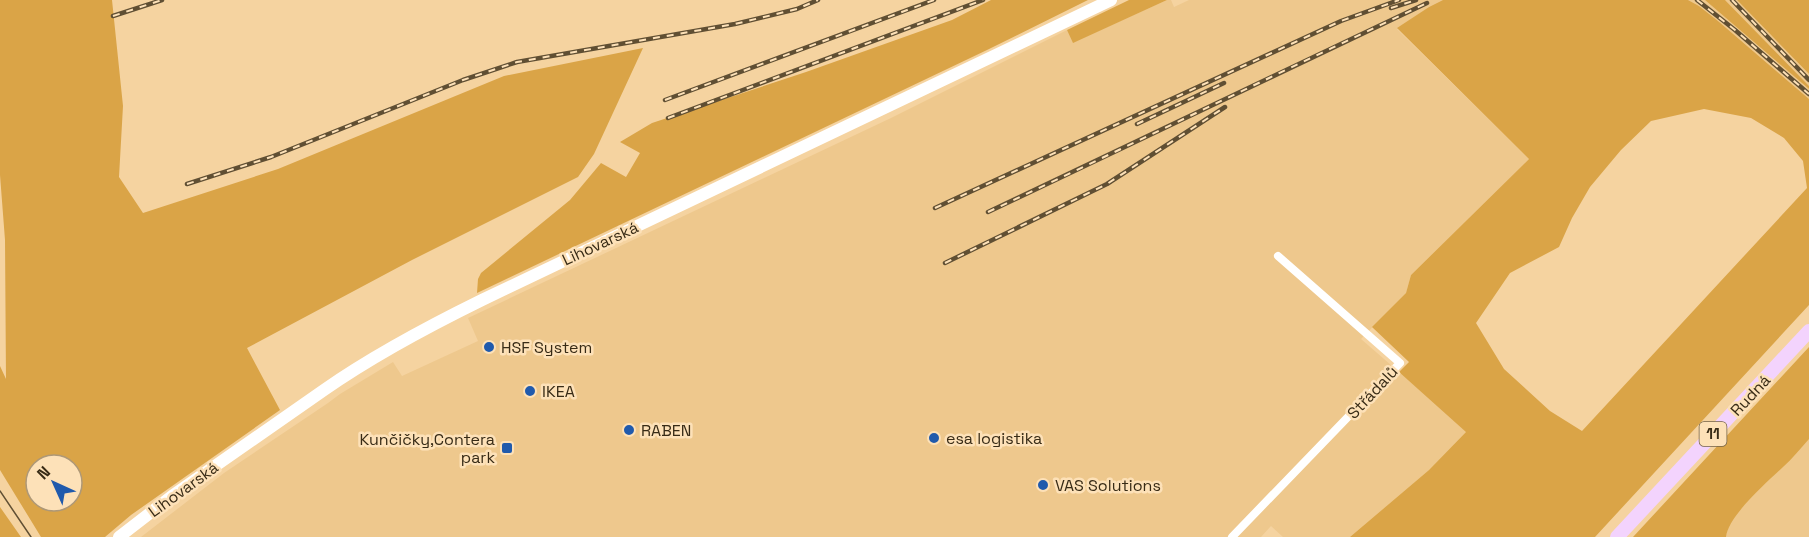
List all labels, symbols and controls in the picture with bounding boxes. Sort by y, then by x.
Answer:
street label: Lihovarská [559,217,642,270]
place label: HSF System [501,337,592,358]
marker: HSF System [482,340,496,354]
street label: Střádalů [1342,361,1402,423]
street label: Rudná [1726,370,1775,420]
place label: IKEA [542,381,575,402]
marker: IKEA [523,384,537,398]
place label: RABEN [641,420,691,441]
road number: 11 [1700,422,1726,446]
marker: RABEN [622,423,636,437]
place label: esa logistika [946,428,1042,449]
place label: Kunčičky,Contera park [359,429,495,468]
marker: esa logistika [927,431,941,445]
marker: Kunčičky,Contera park [500,441,514,455]
north arrow [24,453,84,513]
street label: Lihovarská [144,457,222,522]
text: N [33,462,55,484]
place label: VAS Solutions [1055,475,1161,496]
marker: VAS Solutions [1036,478,1050,492]

